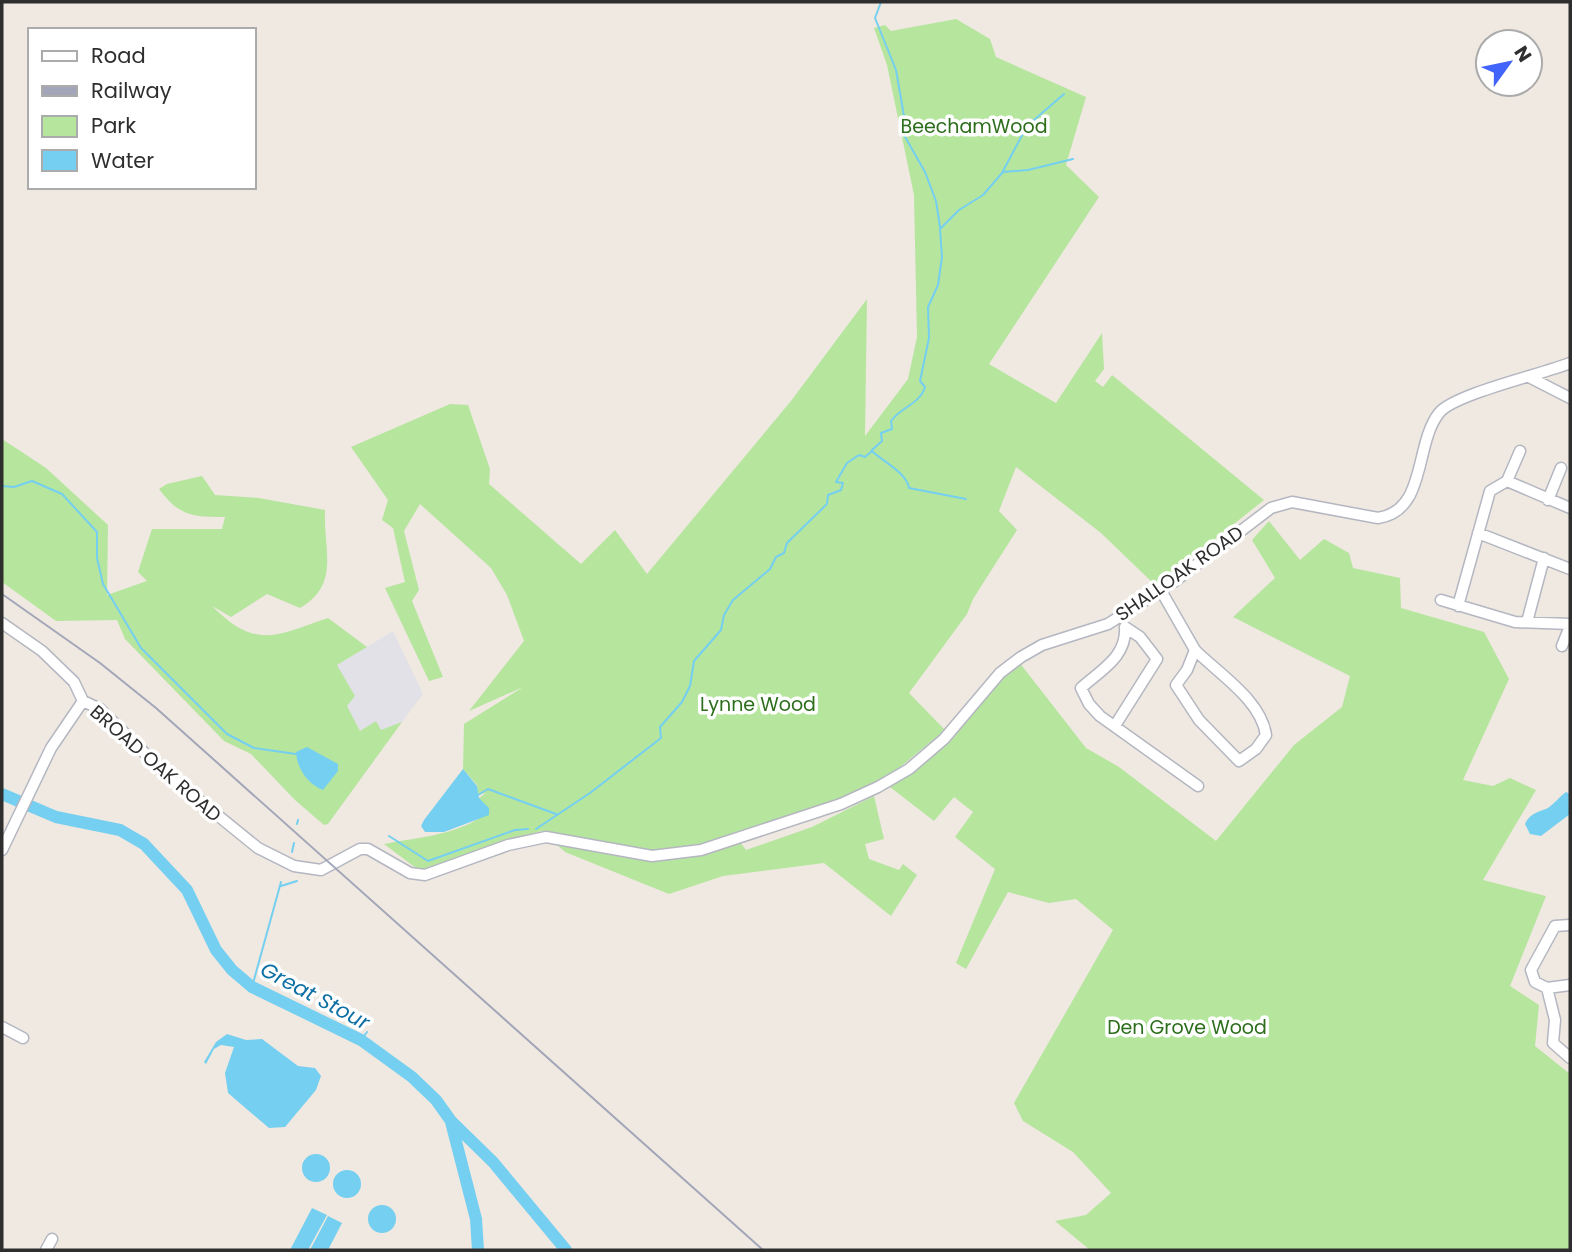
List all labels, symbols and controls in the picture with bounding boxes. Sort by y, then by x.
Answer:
legend [28,28,256,189]
north arrow [1474,28,1544,98]
text: Road [91,41,146,70]
text: N [1508,41,1538,67]
text: Railway [91,76,172,105]
text: Park [91,111,136,140]
park label: BeechamWood [900,113,1048,140]
text: Water [91,146,154,175]
street label: SHALLOAK ROAD [1110,519,1249,628]
park label: Lynne Wood [700,691,816,718]
street label: BROAD OAK ROAD [84,699,227,828]
water label: Great Stour [256,955,376,1037]
park label: Den Grove Wood [1107,1014,1267,1041]

